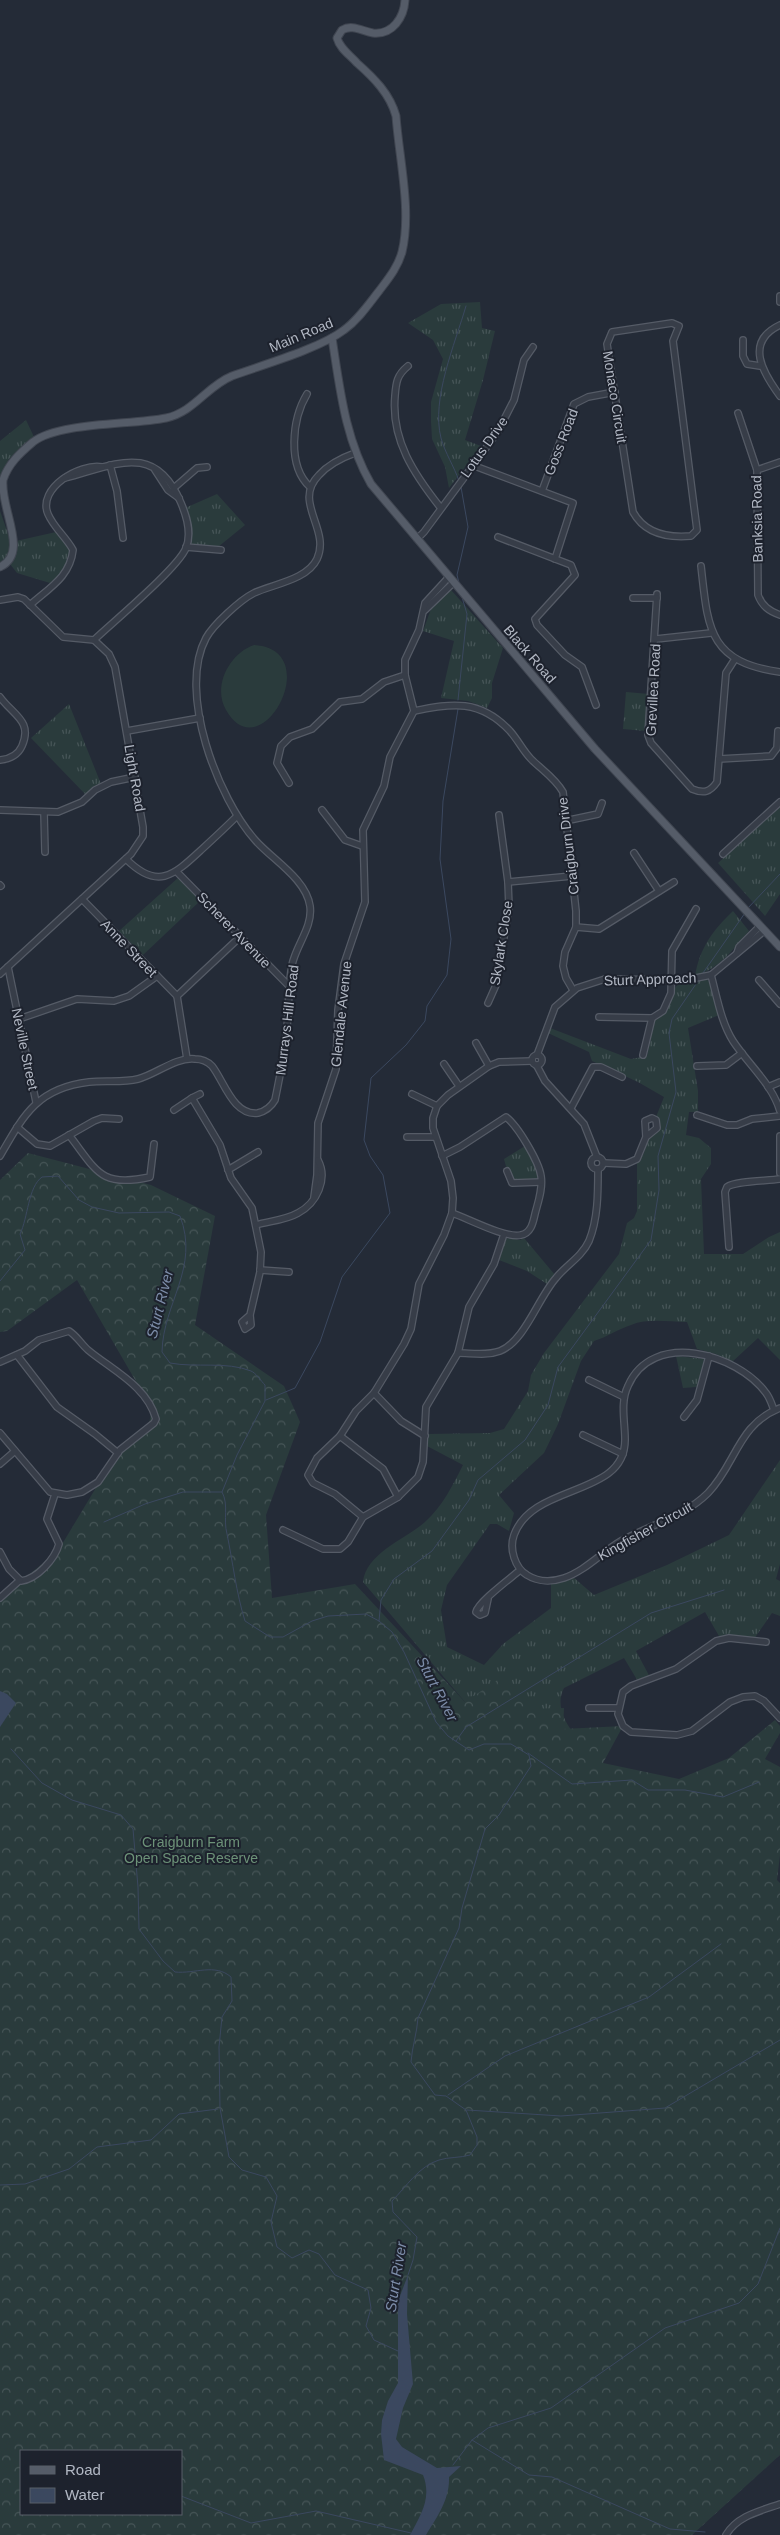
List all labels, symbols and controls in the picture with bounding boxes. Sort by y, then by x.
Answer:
street label: Main Road [267,314,335,356]
street label: Monaco Circuit [600,350,630,444]
street label: Goss Road [541,406,581,478]
street label: Lotus Drive [457,413,511,481]
street label: Banksia Road [748,475,766,563]
street label: Black Road [500,622,560,686]
street label: Grevillea Road [643,643,663,737]
street label: Light Road [121,743,149,813]
street label: Craigburn Drive [554,796,582,896]
street label: Scherer Avenue [194,889,274,971]
street label: Skylark Close [486,899,516,987]
street label: Anne Street [98,916,161,980]
street label: Glendale Avenue [327,960,355,1068]
street label: Murrays Hill Road [272,964,302,1076]
street label: Sturt Approach [603,969,697,989]
street label: Neville Street [9,1007,42,1091]
water label: Sturt River [143,1266,177,1340]
street label: Kingfisher Circuit [595,1498,695,1564]
water label: Sturt River [413,1653,462,1725]
park label: Craigburn Farm Open Space Reserve [124,1834,258,1866]
water label: Sturt River [382,2240,410,2313]
legend [20,2450,182,2515]
text: Road [65,2461,101,2478]
text: Water [65,2486,104,2503]

